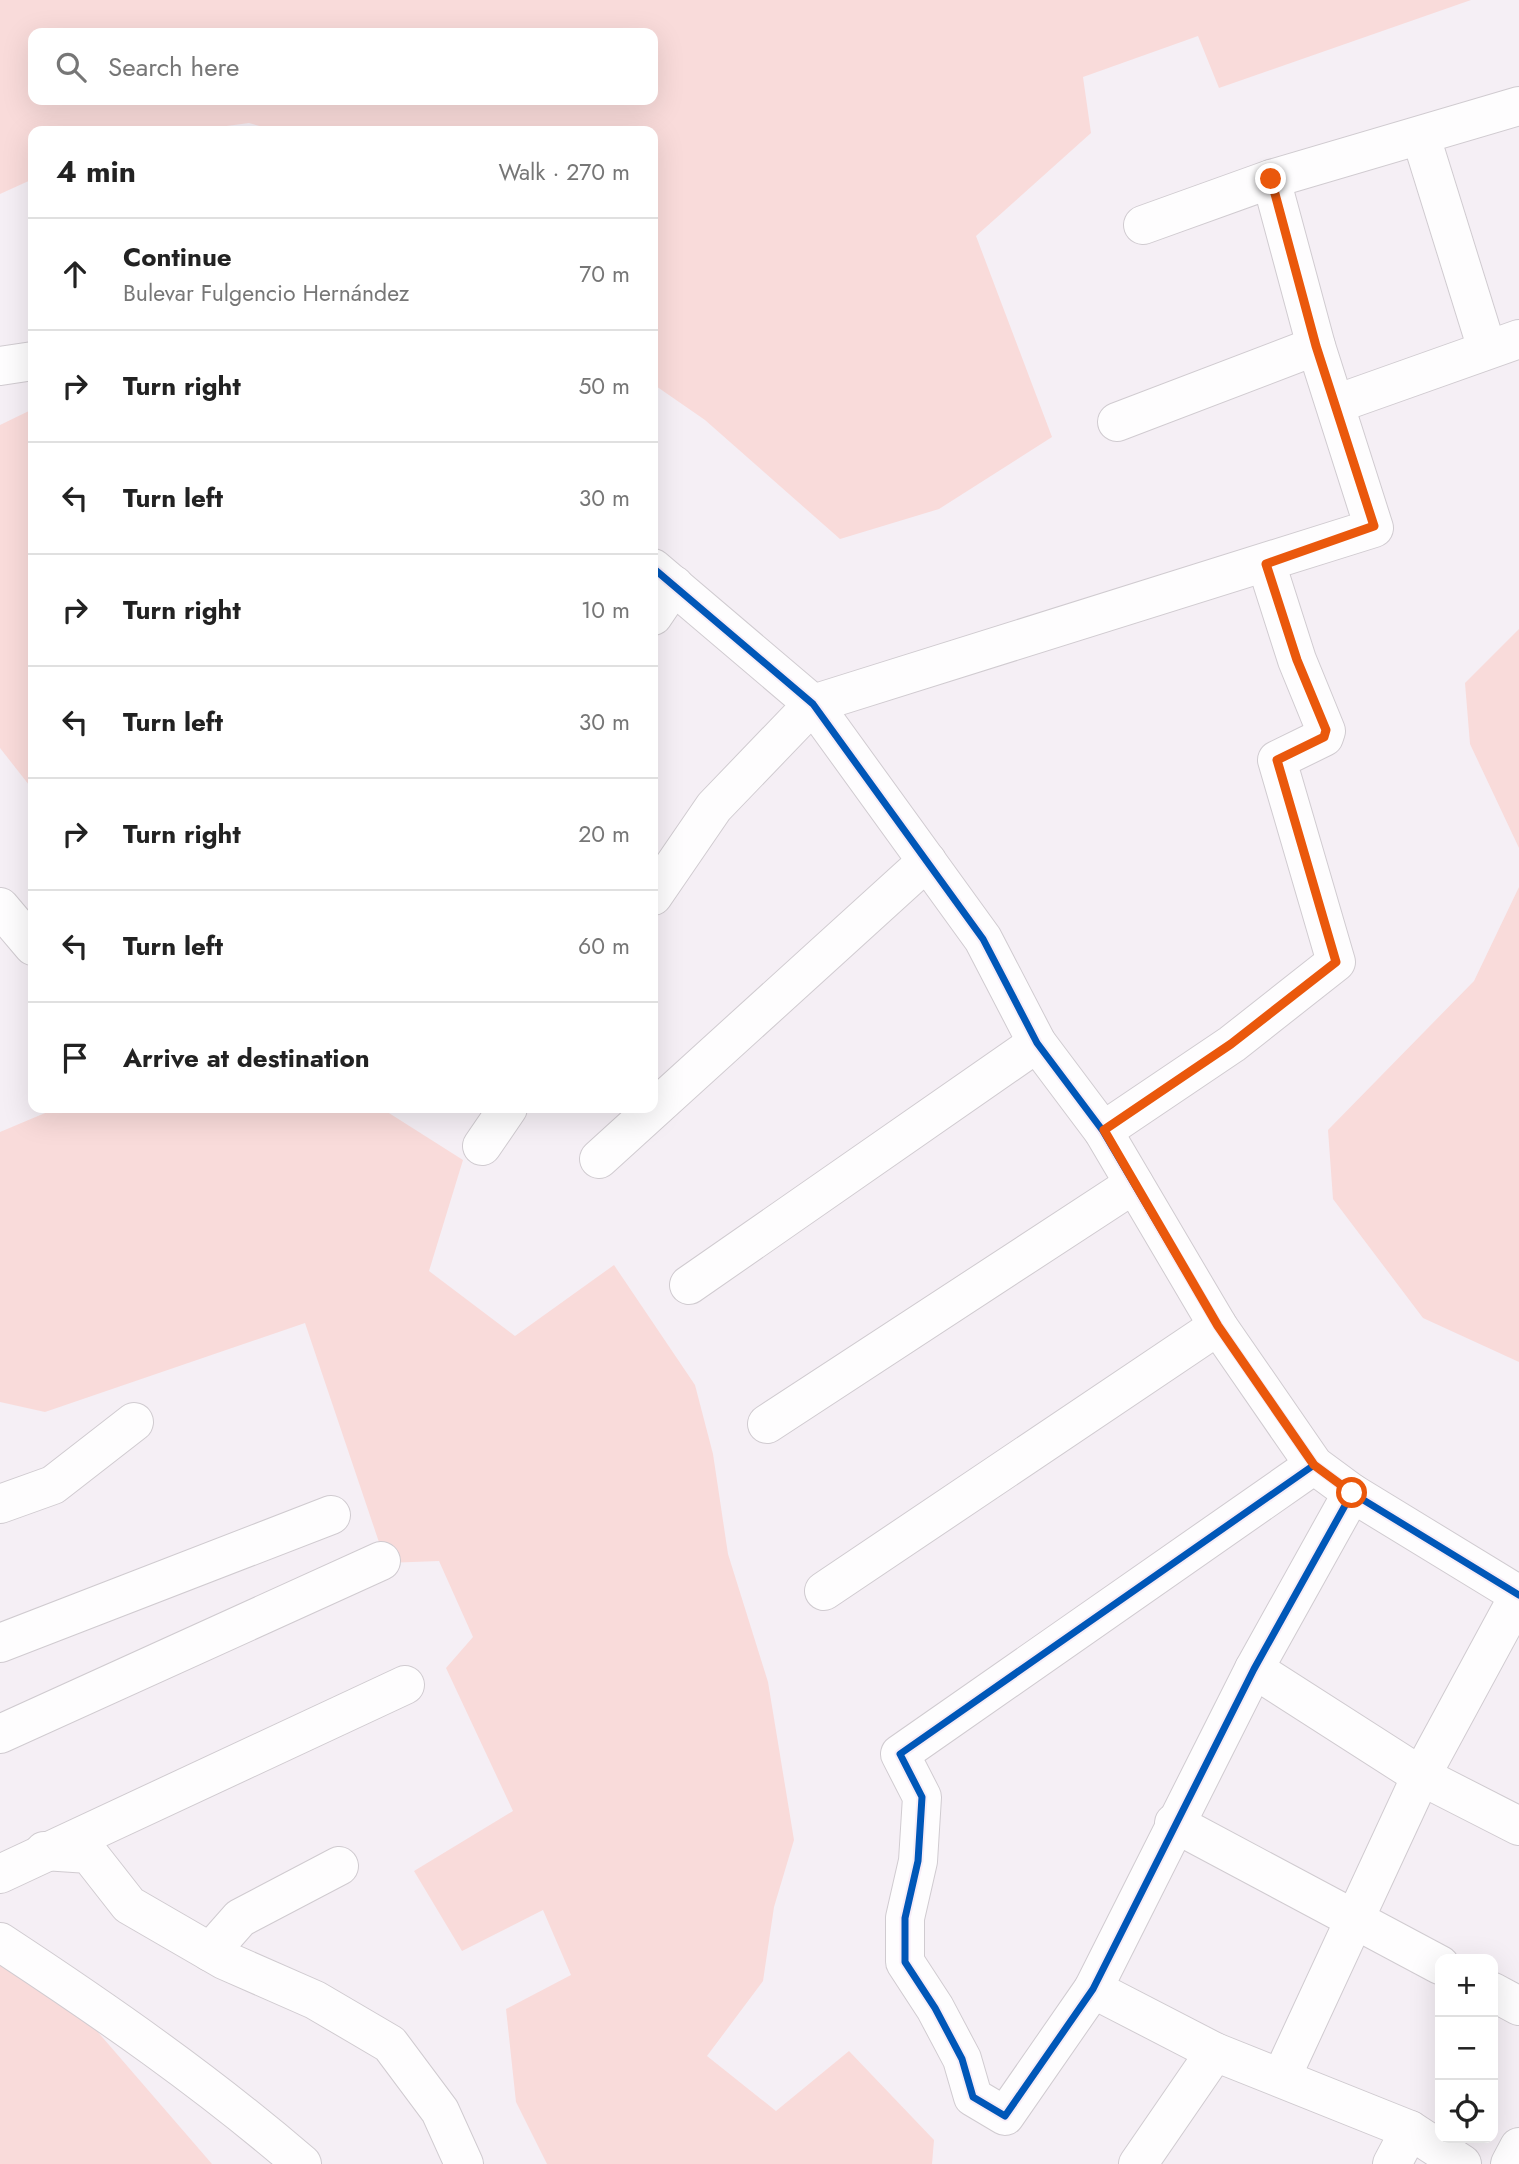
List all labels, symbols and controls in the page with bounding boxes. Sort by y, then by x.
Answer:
search box [28,28,658,105]
icon: search [52,48,90,86]
text: Search here [108,48,240,86]
text: 4 min [56,150,136,193]
text: Walk · 270 m [499,155,630,189]
route end [1255,163,1286,194]
text: Continue [123,238,232,276]
icon: ahead [56,255,94,293]
text: 70 m [579,257,630,291]
text: Bulevar Fulgencio Hernández [123,276,409,310]
icon: right [56,367,94,405]
text: Turn right [123,367,241,405]
text: 50 m [578,369,630,403]
icon: left [56,479,94,517]
text: Turn left [123,479,223,517]
text: 30 m [579,481,630,515]
icon: right [56,591,94,629]
text: Turn right [123,591,241,629]
text: 10 m [581,593,630,627]
icon: left [56,703,94,741]
text: Turn left [123,703,223,741]
text: 30 m [579,705,630,739]
icon: right [56,815,94,853]
text: Turn right [123,815,241,853]
text: 20 m [578,817,630,851]
icon: left [56,927,94,965]
text: Turn left [123,927,223,965]
text: 60 m [578,929,630,963]
icon: arrive [56,1039,94,1077]
text: Arrive at destination [123,1039,370,1077]
route start [1336,1477,1367,1508]
map controls [1435,1954,1498,2143]
button: + [1435,1954,1498,2017]
button: − [1435,2017,1498,2080]
button: locate [1435,2080,1498,2143]

